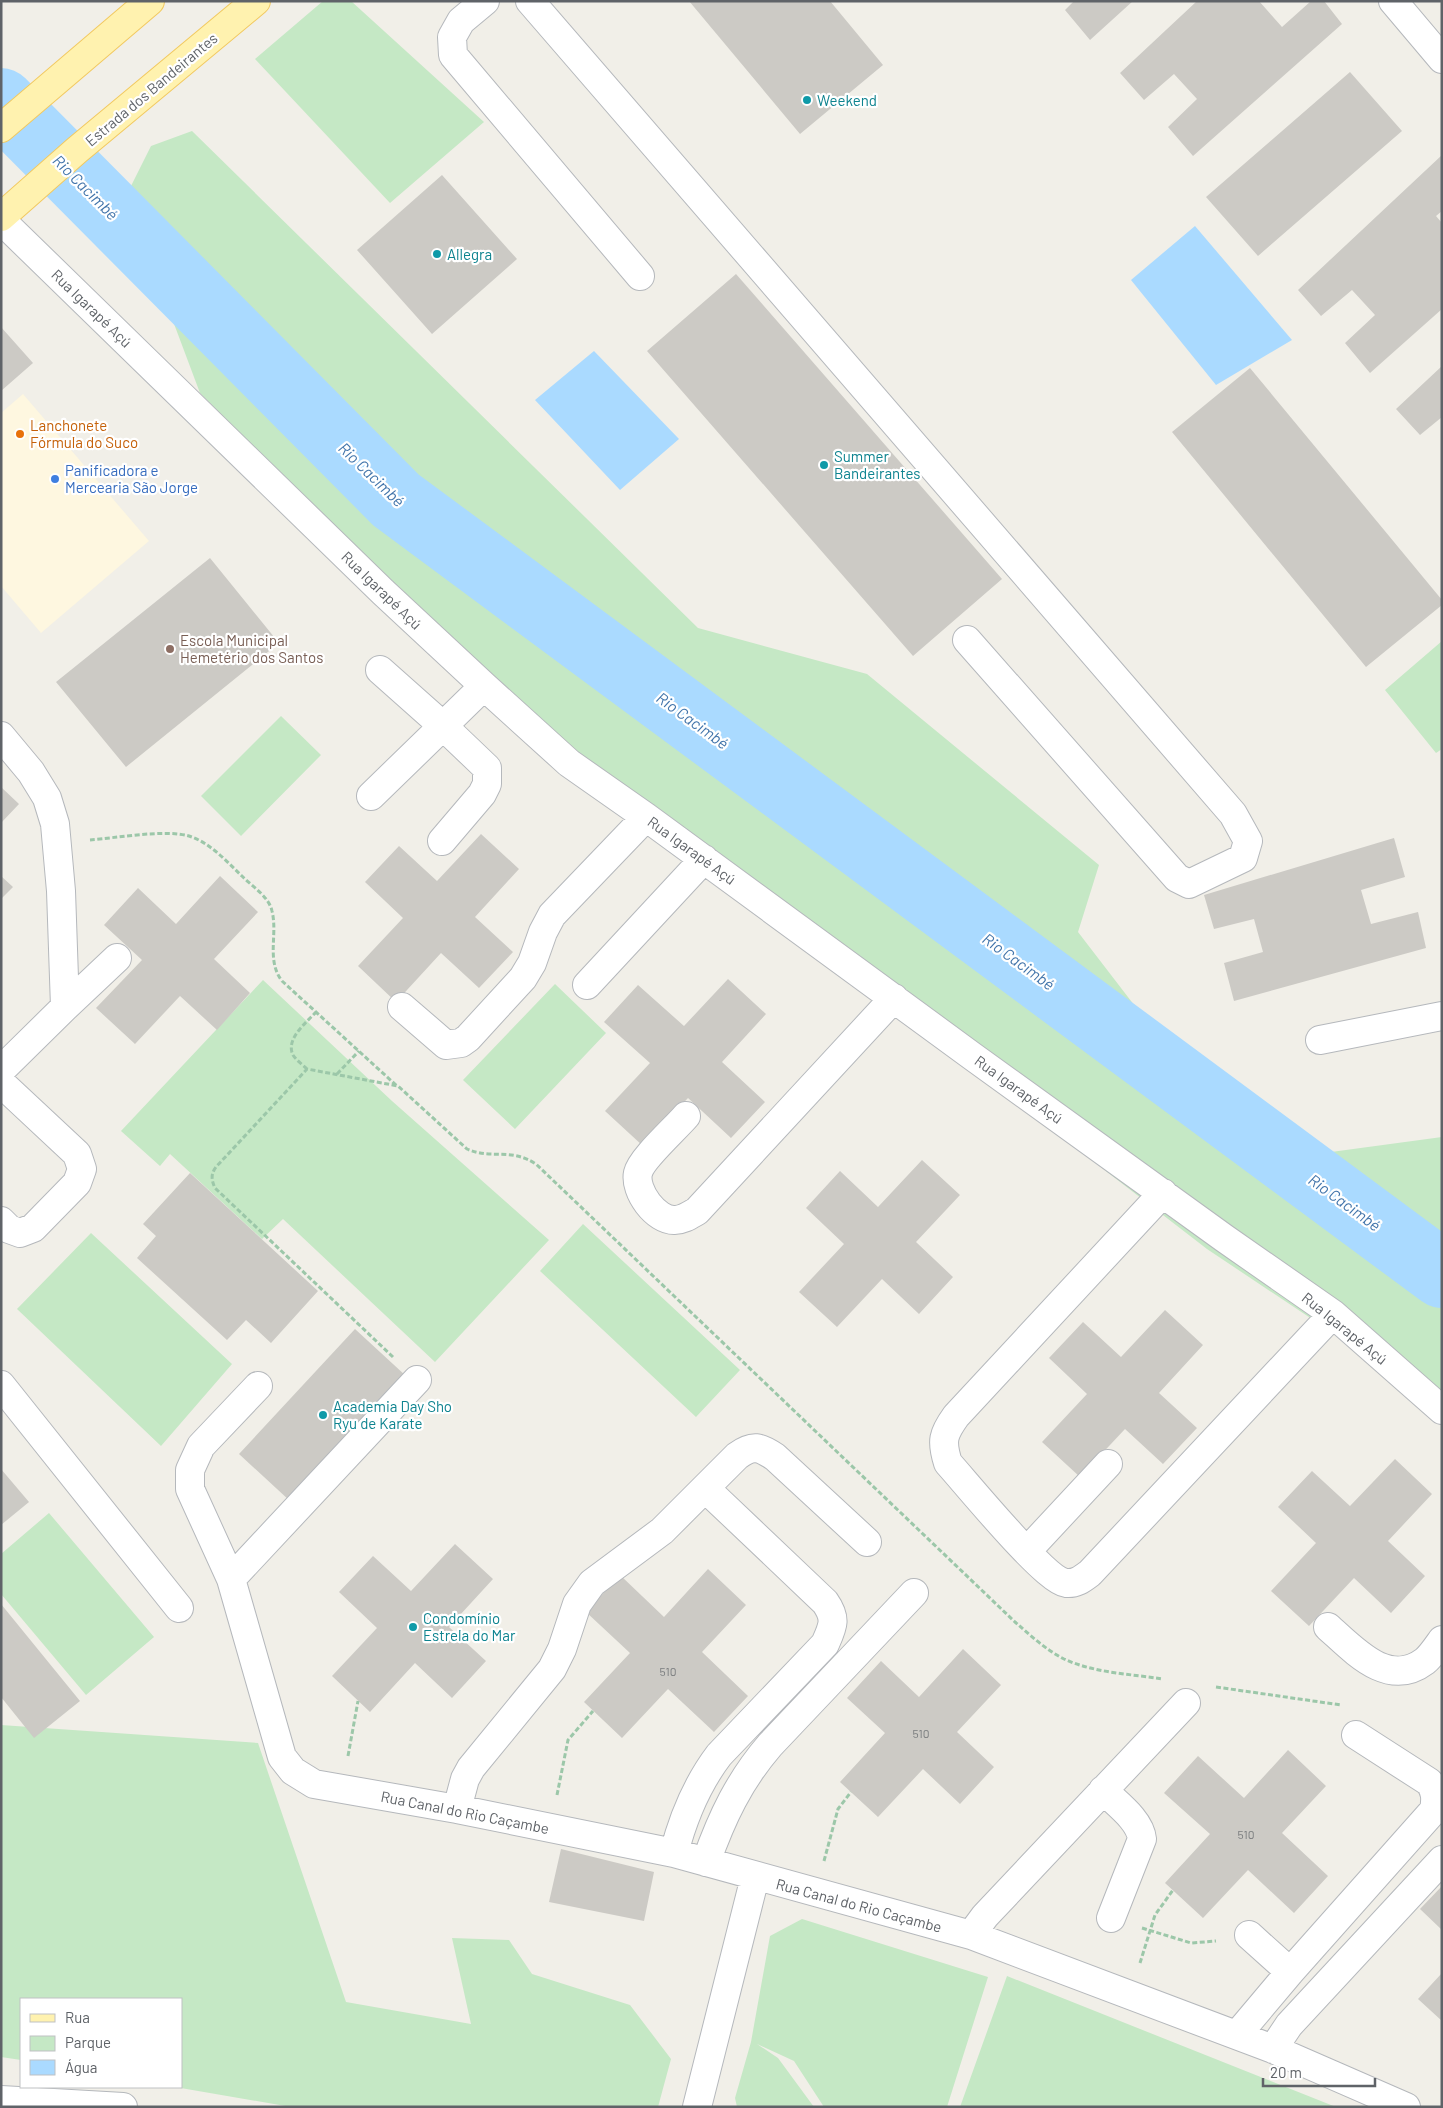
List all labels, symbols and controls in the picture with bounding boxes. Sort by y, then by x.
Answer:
street label: Estrada dos Bandeirantes [81,29,221,149]
place label: Weekend [817,91,877,109]
marker: Weekend [801,94,813,106]
water label: Rio Cacimbé [49,150,123,224]
place label: Allegra [447,245,492,263]
marker: Allegra [431,248,443,260]
street label: Rua Igarapé Açú [48,265,136,351]
place label: Lanchonete Fórmula do Suco [30,416,138,451]
marker: Lanchonete Fórmula do Suco [14,428,26,440]
water label: Rio Cacimbé [335,438,409,510]
place label: Summer Bandeirantes [834,447,920,482]
marker: Summer Bandeirantes [818,459,830,471]
place label: Panificadora e Mercearia São Jorge [65,461,198,496]
marker: Panificadora e Mercearia São Jorge [49,473,61,485]
street label: Rua Igarapé Açú [338,547,426,633]
place label: Escola Municipal Hemetério dos Santos [180,631,323,666]
marker: Escola Municipal Hemetério dos Santos [164,643,176,655]
water label: Rio Cacimbé [653,688,733,752]
street label: Rua Igarapé Açú [644,812,740,888]
water label: Rio Cacimbé [979,929,1059,993]
street label: Rua Igarapé Açú [971,1051,1067,1127]
water label: Rio Cacimbé [1305,1170,1385,1234]
street label: Rua Igarapé Açú [1299,1288,1391,1368]
place label: Academia Day Sho Ryu de Karate [333,1397,452,1432]
marker: Academia Day Sho Ryu de Karate [317,1409,329,1421]
place label: Condomínio Estrela do Mar [423,1609,516,1644]
marker: Condomínio Estrela do Mar [407,1621,419,1633]
house number: 510 [660,1664,676,1678]
house number: 510 [913,1726,929,1740]
street label: Rua Canal do Rio Caçambe [379,1787,551,1837]
house number: 510 [1238,1827,1254,1841]
street label: Rua Canal do Rio Caçambe [774,1874,944,1936]
legend [20,1998,182,2088]
text: Rua [65,2008,90,2026]
text: Parque [65,2033,111,2051]
scale bar [1263,2056,1376,2088]
text: Água [65,2058,98,2076]
text: 20 m [1270,2063,1302,2081]

